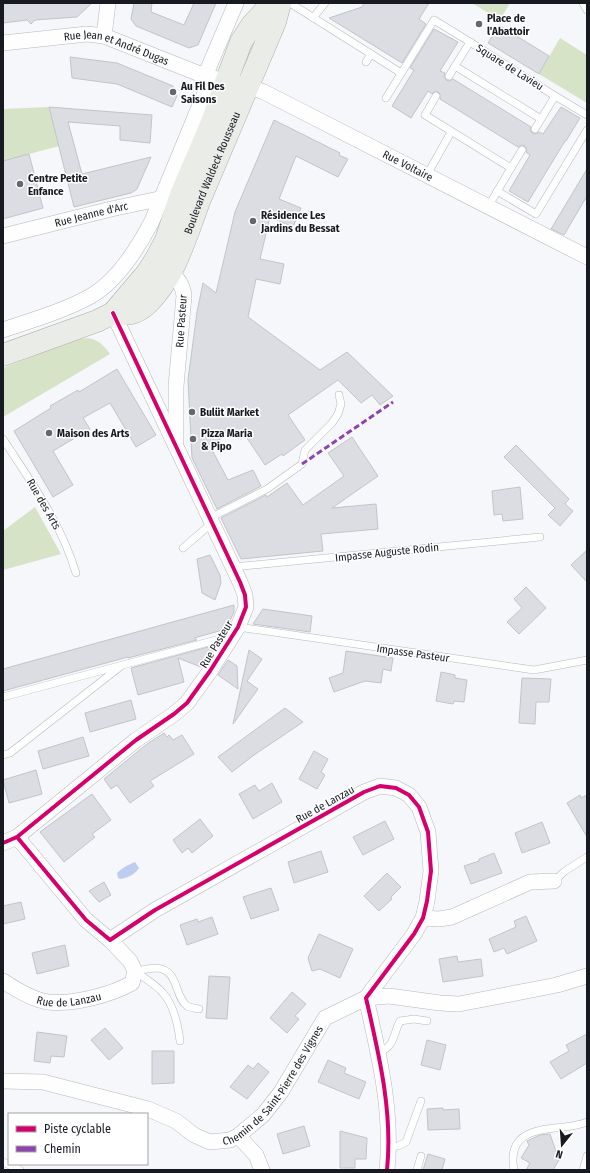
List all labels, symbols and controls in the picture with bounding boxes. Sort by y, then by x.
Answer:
place label: Place de l'Abattoir [487,12,531,38]
marker: Place de l'Abattoir [474,19,484,29]
street label: Rue Jean et André Dugas [63,28,171,68]
street label: Square de Lavieu [474,42,546,93]
place label: Au Fil Des Saisons [180,80,225,106]
marker: Au Fil Des Saisons [168,87,178,97]
street label: Boulevard Waldeck Rousseau [182,110,243,236]
street label: Rue Voltaire [380,148,435,184]
place label: Centre Petite Enfance [28,172,88,198]
marker: Centre Petite Enfance [15,179,25,189]
street label: Rue Jeanne d'Arc [53,200,130,230]
place label: Résidence Les Jardins du Bessat [260,209,340,235]
marker: Résidence Les Jardins du Bessat [248,216,258,226]
street label: Rue Pasteur [173,294,190,348]
place label: Bulüt Market [200,406,259,419]
marker: Bulüt Market [187,407,197,417]
place label: Maison des Arts [57,427,130,440]
place label: Pizza Maria & Pipo [201,427,253,453]
marker: Maison des Arts [44,428,54,438]
marker: Pizza Maria & Pipo [188,434,198,444]
street label: Rue des Arts [24,477,63,532]
street label: Impasse Auguste Rodin [335,541,440,564]
street label: Rue Pasteur [197,618,236,671]
street label: Impasse Pasteur [376,642,450,665]
street label: Rue de Lanzau [294,783,357,826]
street label: Rue de Lanzau [35,990,103,1010]
street label: Chemin de Saint-Pierre des Vignes [222,1023,326,1148]
legend [8,1113,148,1165]
text: Piste cyclable [44,1122,111,1136]
north arrow [542,1125,582,1165]
text: Chemin [44,1142,81,1156]
text: N [554,1147,564,1161]

